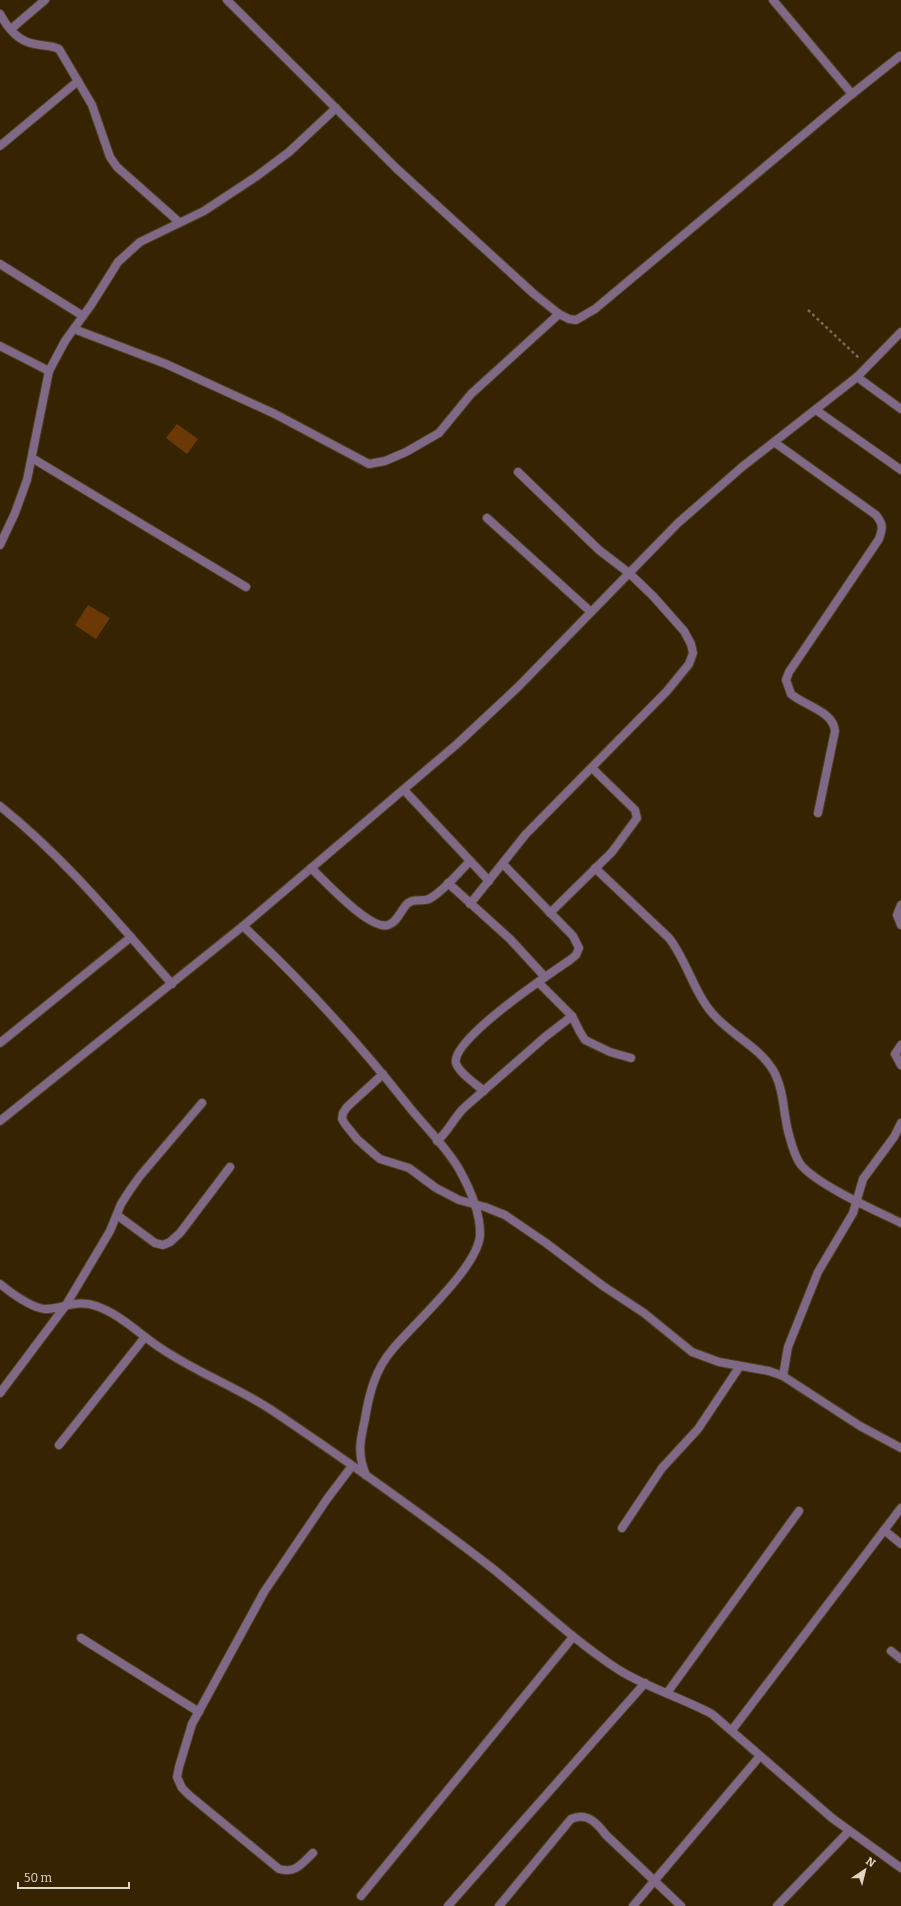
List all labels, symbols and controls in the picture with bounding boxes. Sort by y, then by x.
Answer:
north arrow [845,1850,885,1890]
text: N [863,1854,878,1870]
scale bar [18,1864,129,1890]
text: 50 m [24,1871,53,1885]

